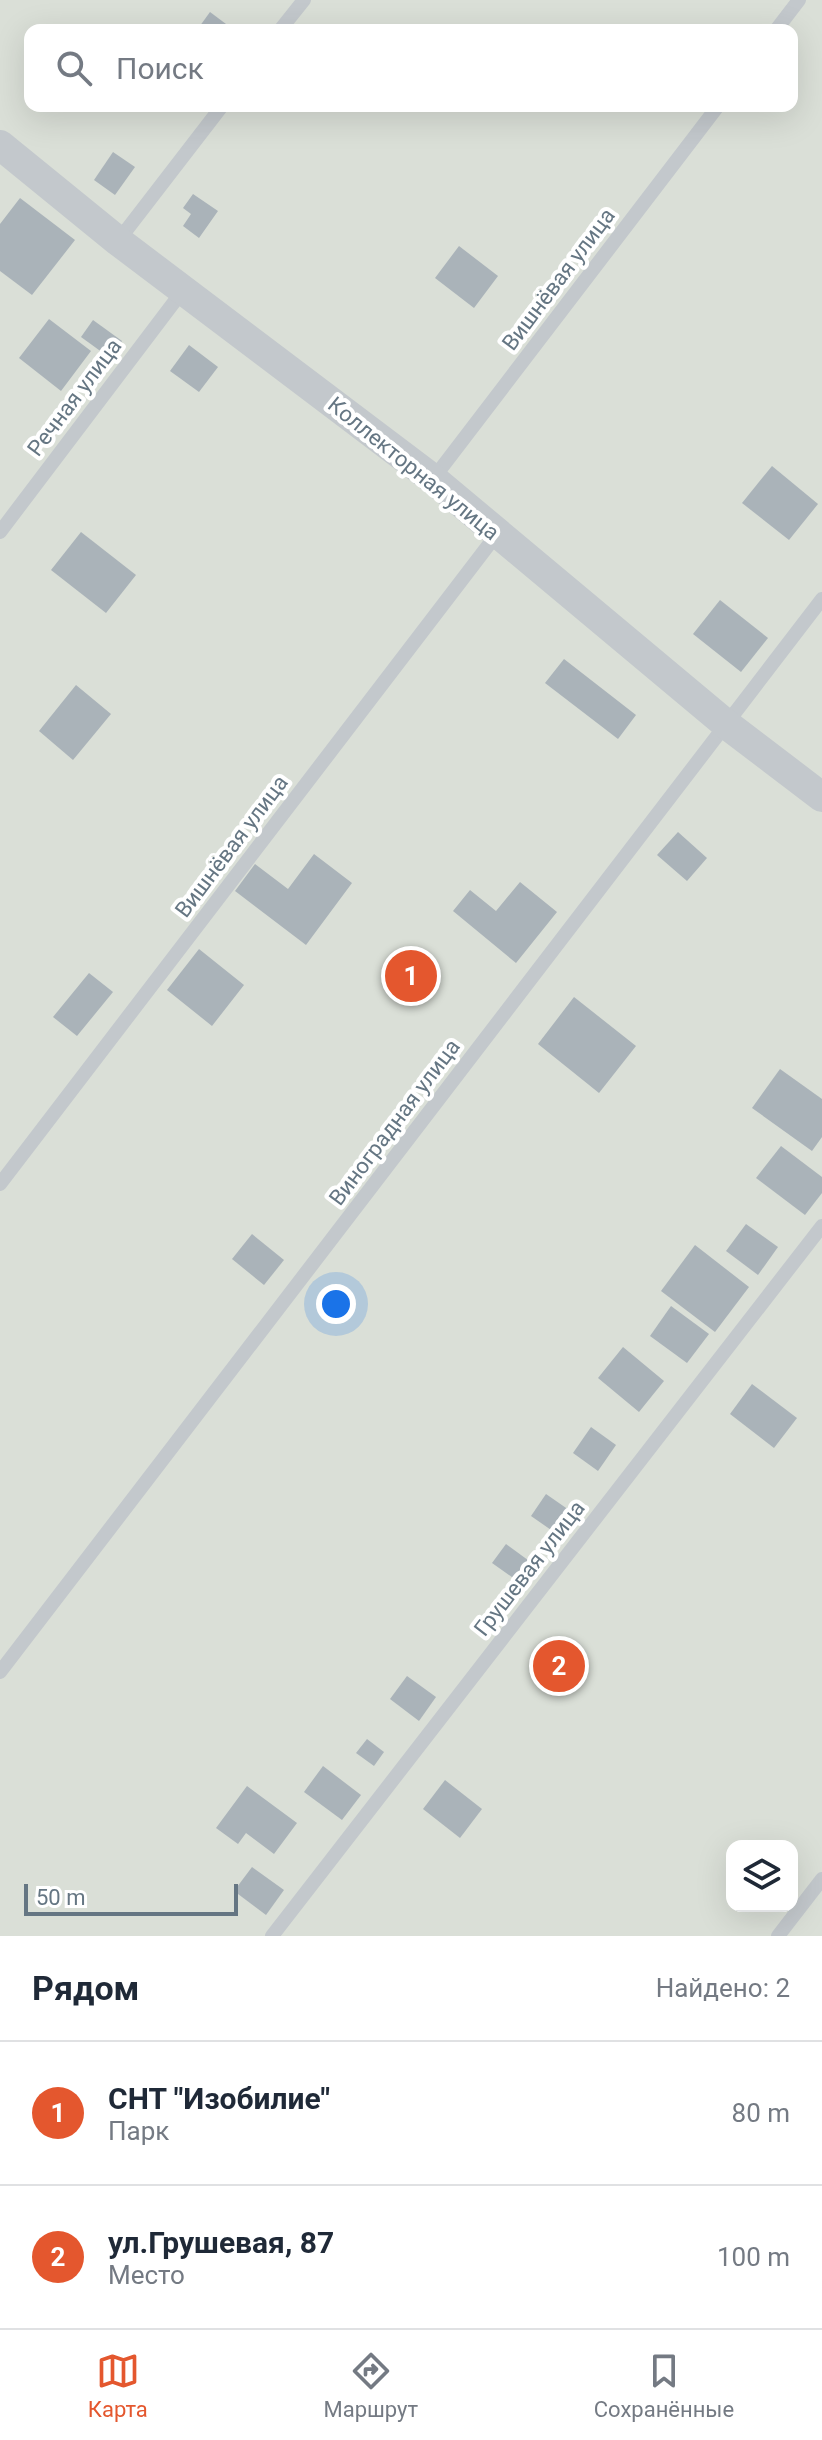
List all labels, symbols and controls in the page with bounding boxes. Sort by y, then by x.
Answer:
search box [24,24,798,112]
icon: search [52,46,96,90]
text: Поиск [116,51,204,86]
street label: Вишнёвая улица [497,203,620,355]
street label: Речная улица [22,334,126,461]
street label: Коллекторная улица [323,392,504,545]
street label: Вишнёвая улица [170,770,293,922]
pin: 1 [385,946,437,1006]
street label: Виноградная улица [324,1034,465,1210]
your location [316,1284,356,1324]
street label: Грушевая улица [469,1496,590,1641]
pin: 2 [533,1636,585,1696]
map controls [726,1840,798,1912]
button: layers [726,1840,798,1912]
scale bar [24,1880,238,1916]
text: 50 m [36,1885,85,1910]
text: Рядом [32,1968,139,2008]
text: Найдено: 2 [656,1973,790,2003]
text: СНТ "Изобилие" [108,2081,330,2116]
text: 1 [51,2098,65,2128]
text: 80 m [732,2098,790,2128]
text: Парк [108,2116,169,2146]
text: ул.Грушевая, 87 [108,2225,334,2260]
text: 2 [51,2242,65,2272]
text: 100 m [717,2242,790,2272]
text: Место [108,2260,185,2290]
tab: Карта [88,2349,148,2422]
tab: Маршрут [324,2349,418,2422]
tab: Сохранённые [594,2349,734,2422]

